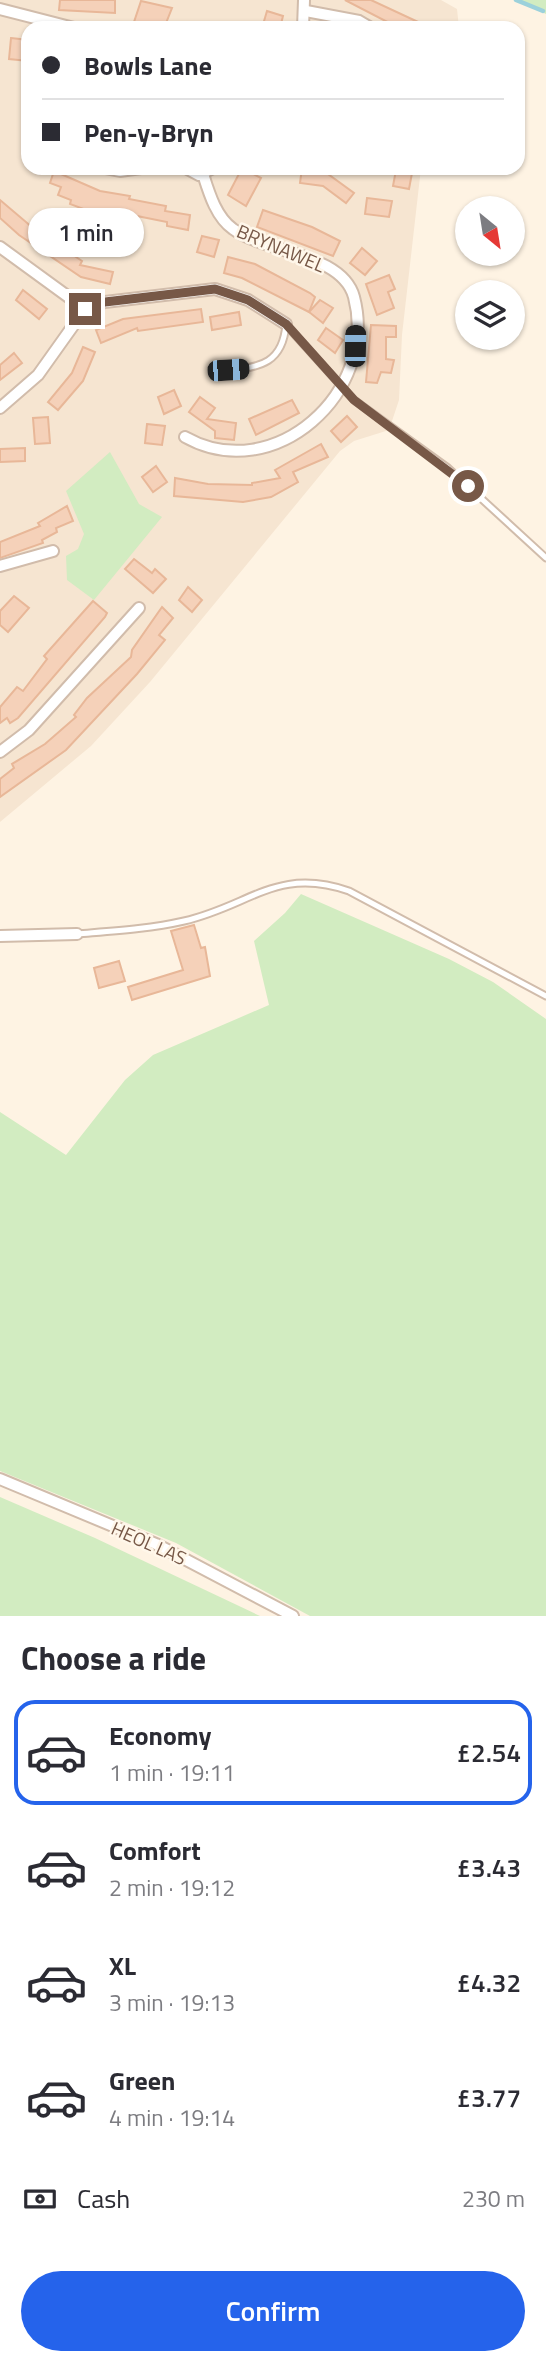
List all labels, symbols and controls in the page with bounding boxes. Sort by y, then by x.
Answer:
text: Bowls Lane [84,46,212,85]
text: Pen-y-Bryn [84,113,214,152]
north arrow [455,196,525,266]
map controls [455,196,525,350]
callout: 1 min [27,208,143,256]
text: 1 min [58,215,114,250]
street label: BRYNAWEL [233,216,330,279]
button: layers [455,280,525,350]
route end [69,293,101,325]
car [345,325,366,367]
car [207,358,250,382]
route start [452,470,484,502]
street label: HEOL LAS [107,1513,191,1572]
text: Choose a ride [21,1634,206,1682]
text: Economy [109,1716,211,1755]
icon: car [25,1721,88,1784]
text: £2.54 [457,1733,521,1772]
text: 1 min · 19:11 [109,1755,235,1790]
text: Comfort [109,1831,201,1870]
icon: car [25,1836,88,1899]
text: £3.43 [457,1848,521,1887]
text: 2 min · 19:12 [109,1870,235,1905]
text: XL [109,1946,136,1985]
icon: car [25,1951,88,2014]
text: £4.32 [457,1963,521,2002]
text: 3 min · 19:13 [109,1985,235,2020]
text: Green [109,2061,175,2100]
icon: car [25,2066,88,2129]
text: £3.77 [457,2078,521,2117]
text: 4 min · 19:14 [109,2100,235,2135]
text: Cash [77,2179,130,2218]
icon: cash [21,2180,59,2218]
text: 230 m [462,2181,525,2216]
button: Confirm [21,2271,525,2351]

